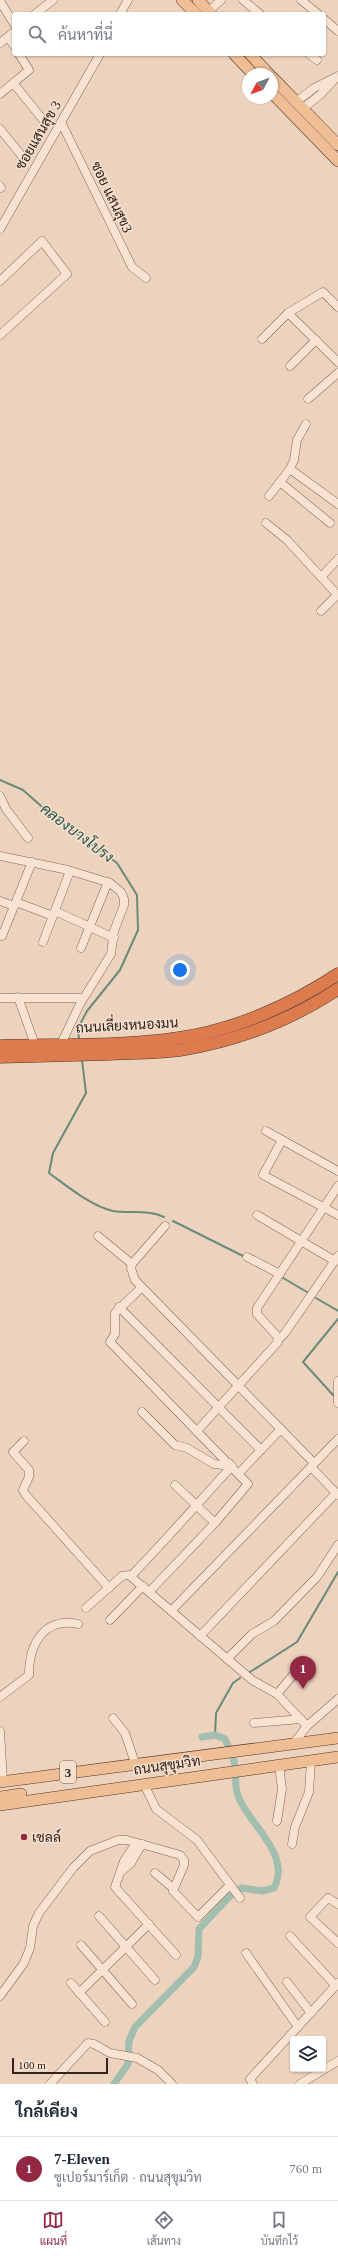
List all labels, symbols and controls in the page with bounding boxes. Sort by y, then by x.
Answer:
search box [12,12,326,56]
icon: search [26,23,48,45]
text: ค้นหาที่นี่ [58,27,113,43]
north arrow [242,68,278,104]
street label: ซอยแสนสุข 3 [13,98,66,173]
street label: ซอย แสนสุข3 [86,159,135,236]
water label: คลองบางโปรง [38,799,118,866]
your location [170,960,190,980]
street label: ถนนเลี่ยงหนองมน [75,1010,179,1036]
pin: 1 [290,1656,316,1689]
street label: ถนนสุขุมวิท [133,1752,202,1780]
road number: 3 [60,1761,76,1783]
place label: เชลล์ [32,1828,61,1845]
marker: เชลล์ [19,1832,29,1842]
map controls [290,2036,326,2072]
button: layers [290,2036,326,2072]
scale bar [12,2056,108,2075]
text: 100 m [18,2059,46,2071]
text: ใกล้เคียง [16,2102,78,2121]
text: 7-Eleven [54,2151,110,2167]
text: 1 [26,2161,32,2176]
text: 760 m [289,2161,322,2176]
text: ซูเปอร์มาร์เก็ต · ถนนสุขุมวิท [54,2170,202,2185]
tab: แผนที่ [40,2209,67,2248]
tab: เส้นทาง [147,2209,181,2248]
tab: บันทึกไว้ [261,2209,298,2248]

